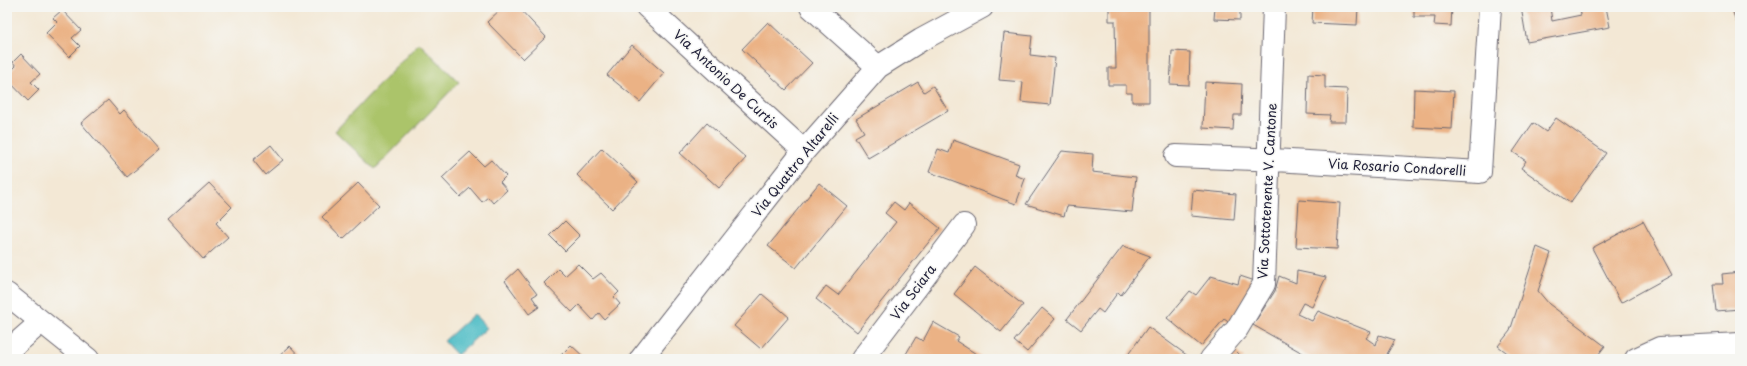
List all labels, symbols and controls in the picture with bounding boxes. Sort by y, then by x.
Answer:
street label: Via Antonio De Curtis [669,25,783,133]
street label: Via Sottotenente V. Cantone [1252,102,1281,280]
street label: Via Quattro Altarelli [747,109,843,221]
street label: Via Rosario Condorelli [1327,153,1467,180]
street label: Via Sciara [885,259,940,324]

